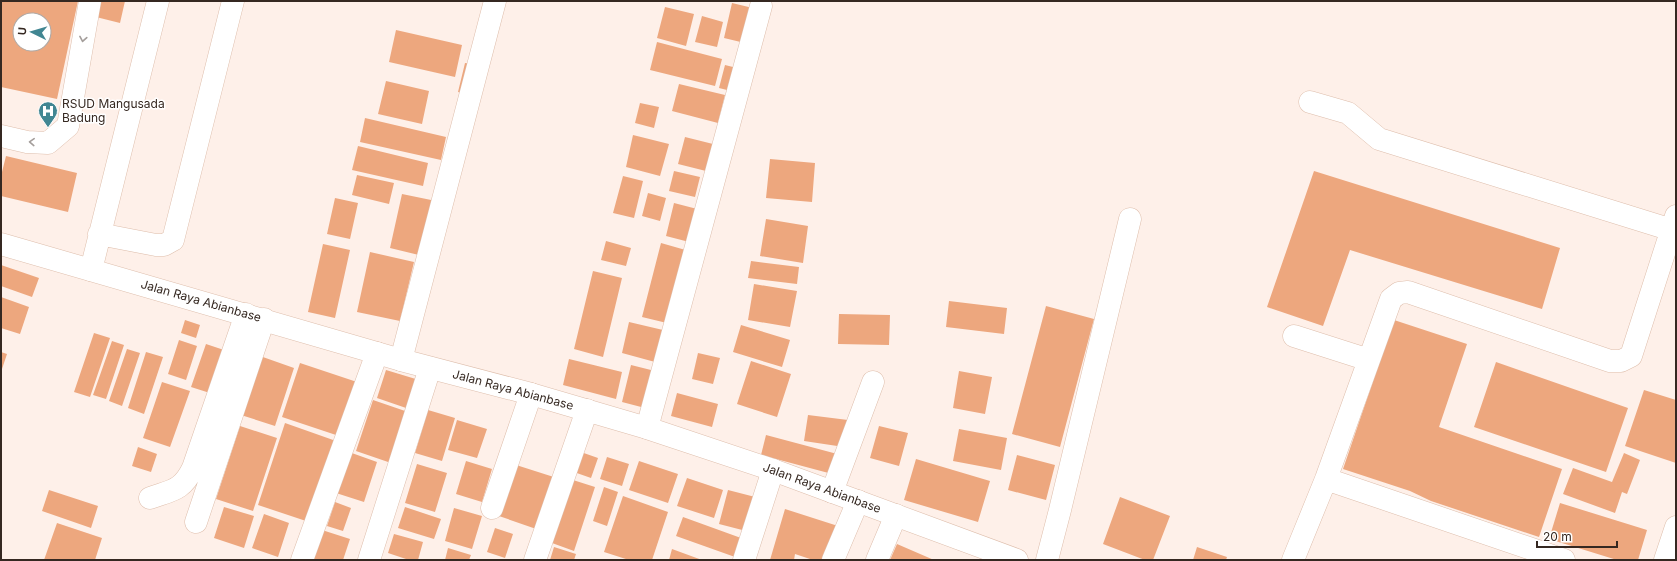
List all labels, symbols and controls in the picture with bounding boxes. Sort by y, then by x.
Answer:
north arrow [12,12,52,52]
text: U [15,27,29,36]
one-way arrow [79,36,88,43]
place label: RSUD Mangusada Badung [62,96,165,125]
hospital icon: RSUD Mangusada Badung [37,100,59,128]
one-way arrow [29,138,35,146]
street label: Jalan Raya Abianbase [139,276,263,325]
street label: Jalan Raya Abianbase [451,366,575,413]
street label: Jalan Raya Abianbase [761,459,883,516]
scale bar [1537,523,1617,549]
text: 20 m [1543,529,1572,544]

